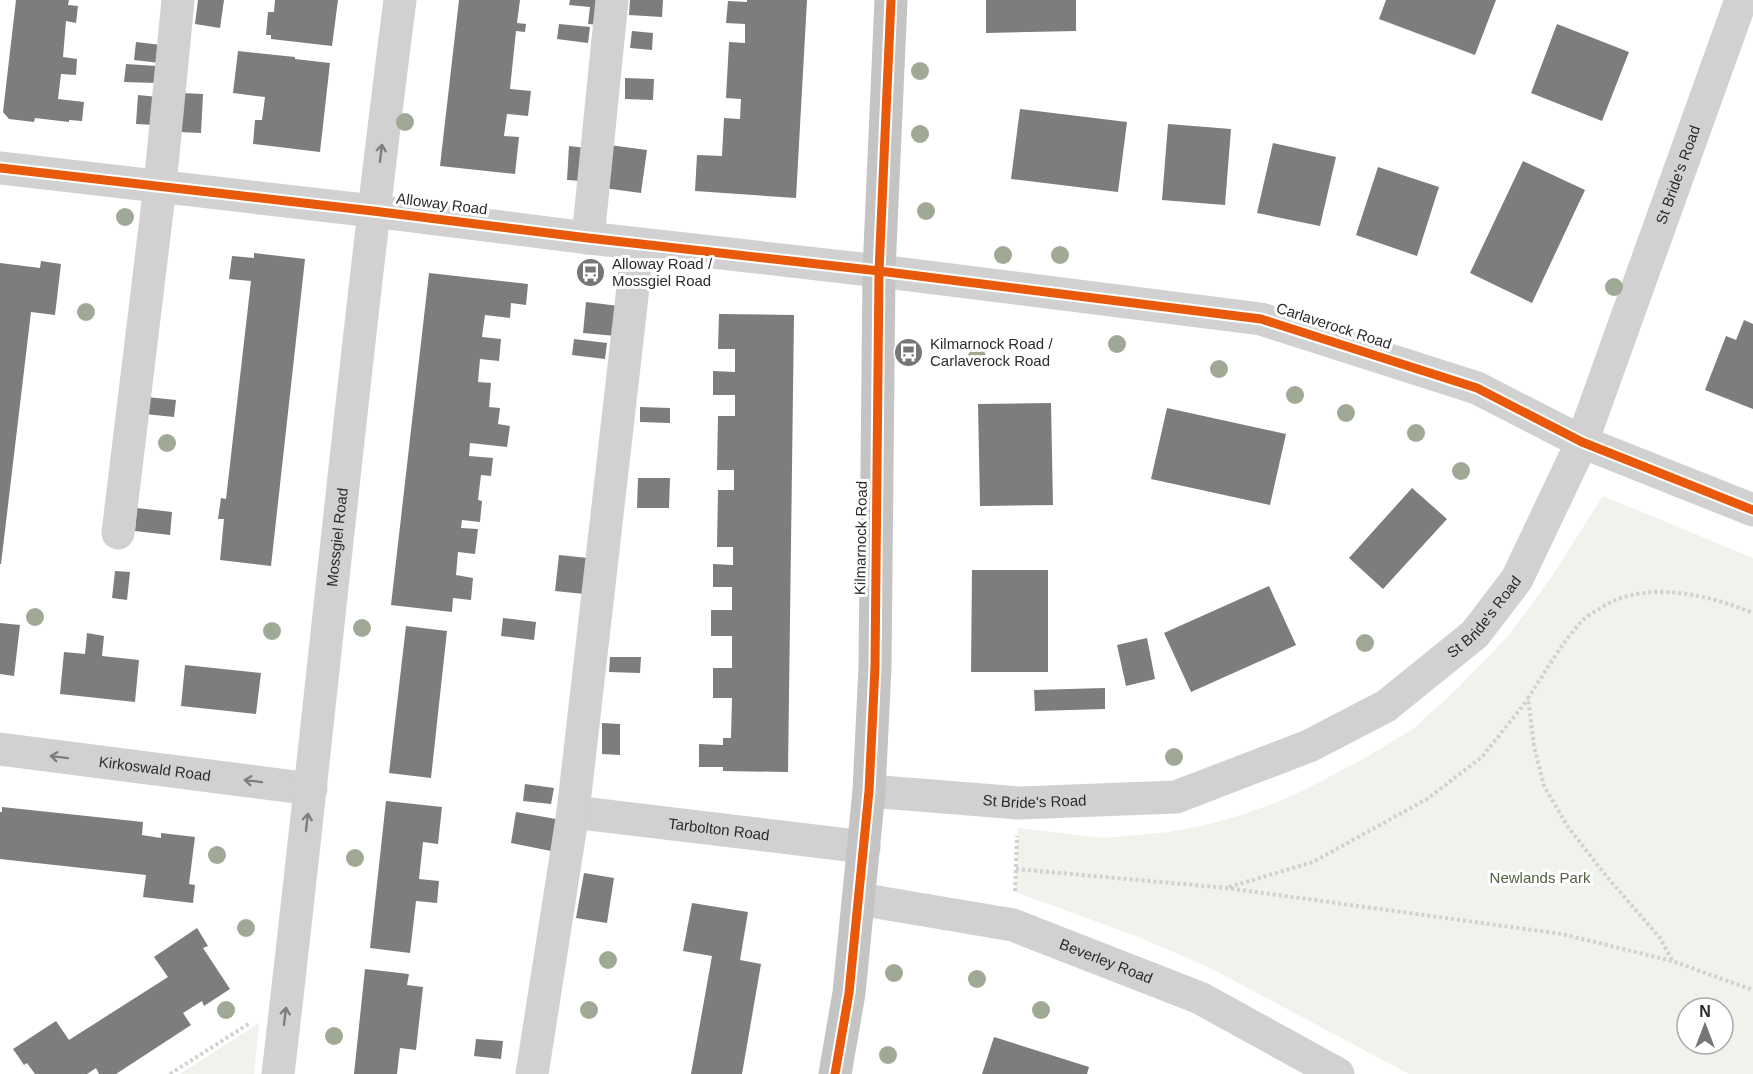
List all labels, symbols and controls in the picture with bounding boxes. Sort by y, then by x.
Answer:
street label: St Bride's Road [1652,123,1703,226]
one-way arrow [375,143,386,163]
street label: Alloway Road [396,189,489,218]
place label: Alloway Road / Mossgiel Road [612,255,713,289]
bus stop icon: Alloway Road / Mossgiel Road [575,257,607,289]
street label: Carlaverock Road [1274,299,1394,352]
place label: Kilmarnock Road / Carlaverock Road [930,335,1053,369]
bus stop icon: Kilmarnock Road / Carlaverock Road [893,337,925,369]
street label: Kilmarnock Road [851,481,870,595]
street label: Mossgiel Road [323,487,351,587]
street label: St Bride's Road [1444,572,1524,661]
one-way arrow [50,751,70,762]
street label: Kirkoswald Road [98,753,212,784]
one-way arrow [243,776,263,787]
street label: St Bride's Road [982,791,1087,811]
one-way arrow [302,813,313,833]
street label: Tarbolton Road [667,815,771,844]
park label: Newlands Park [1490,869,1591,886]
street label: Beverley Road [1057,935,1155,987]
north arrow [1675,996,1735,1056]
text: N [1699,1003,1711,1020]
one-way arrow [279,1006,290,1026]

